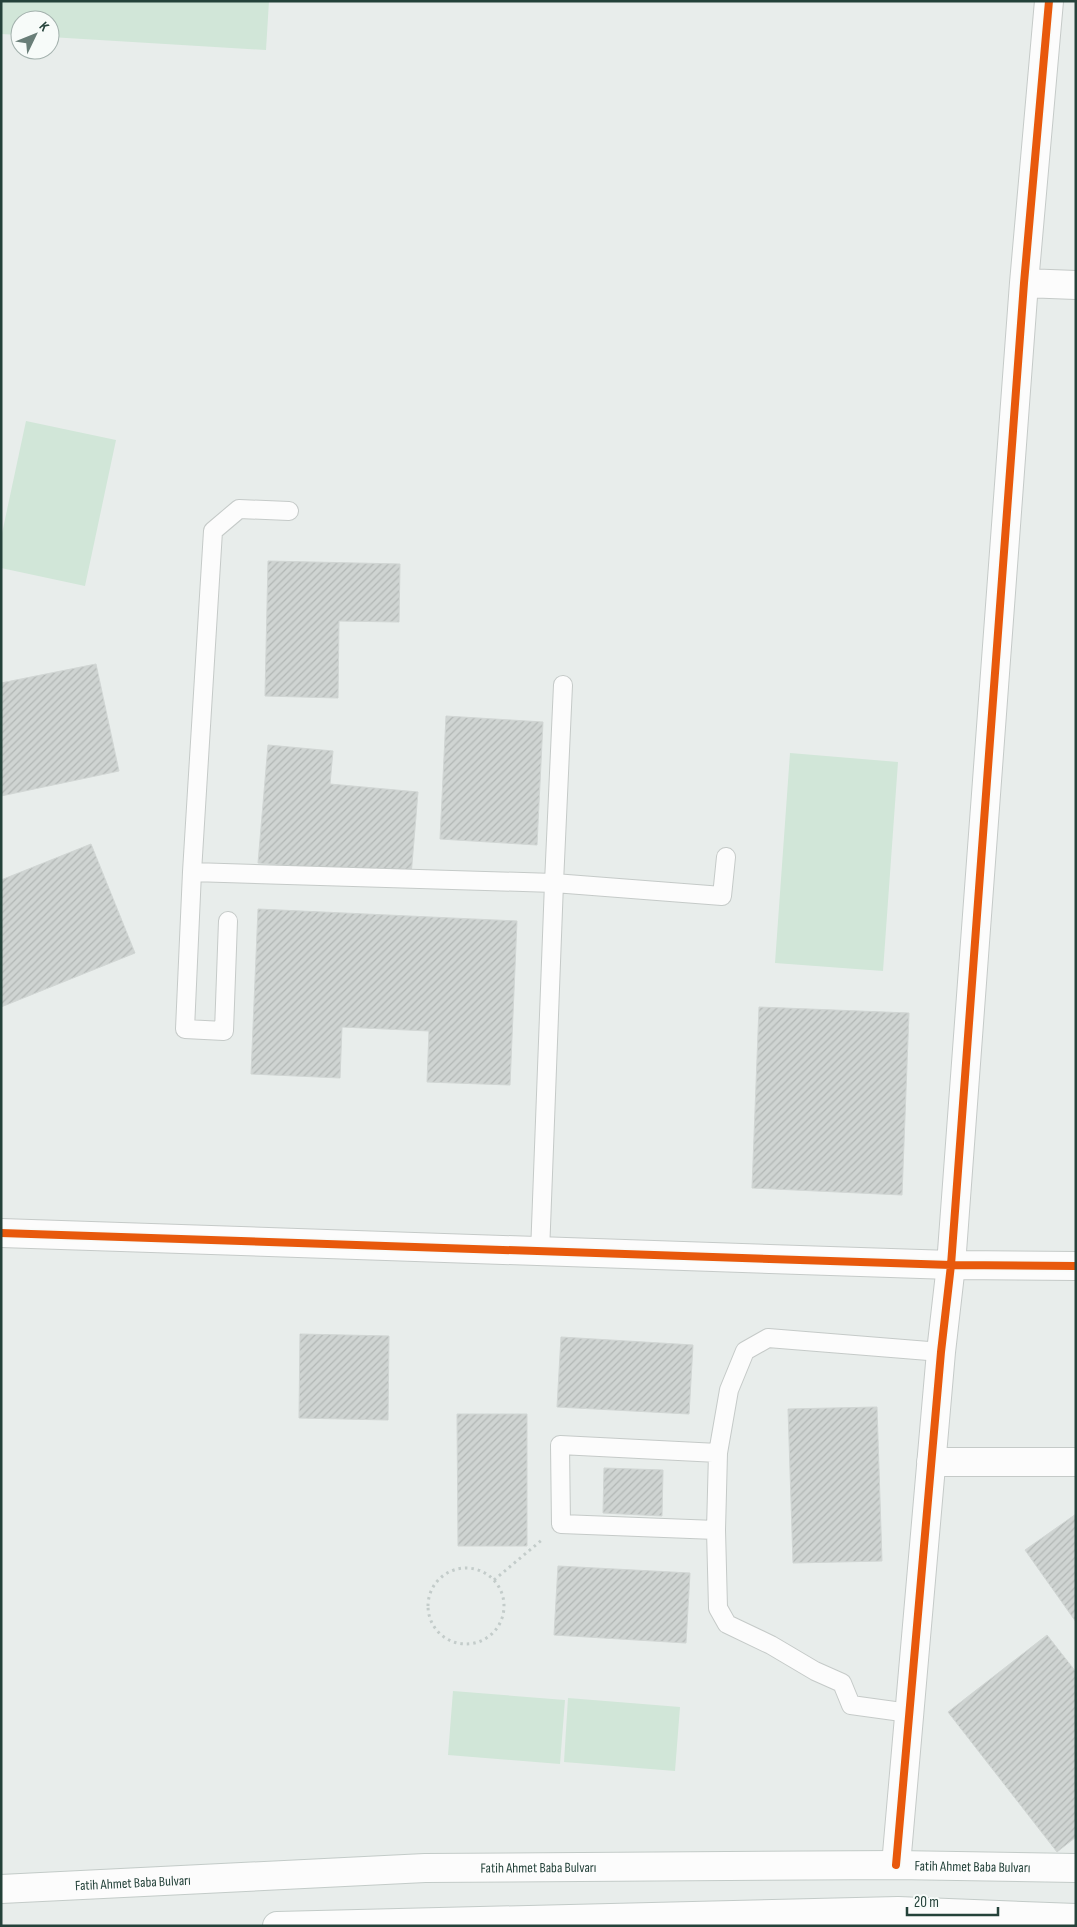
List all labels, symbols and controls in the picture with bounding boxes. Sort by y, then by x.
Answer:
north arrow [10,10,60,60]
text: K [36,18,53,35]
street label: Fatih Ahmet Baba Bulvarı [914,1857,1031,1876]
street label: Fatih Ahmet Baba Bulvarı [480,1859,596,1877]
street label: Fatih Ahmet Baba Bulvarı [75,1872,191,1894]
scale bar [907,1884,998,1916]
text: 20 m [914,1893,939,1912]

